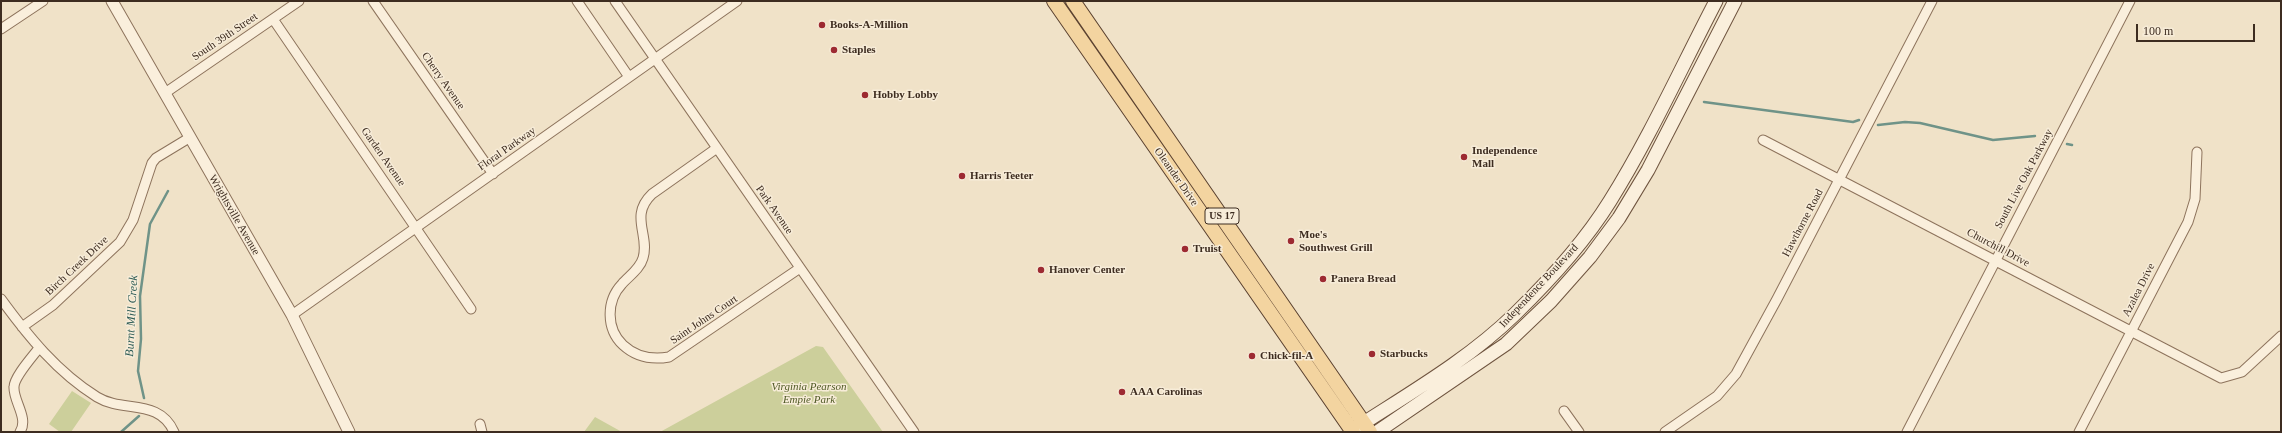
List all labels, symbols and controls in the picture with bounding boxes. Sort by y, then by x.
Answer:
street label: South 39th Street [190,10,260,64]
scale bar [2138,16,2257,42]
place label: Books-A-Million [830,18,908,32]
marker: Books-A-Million [817,20,827,30]
text: 100 m [2143,24,2173,38]
place label: Staples [842,43,876,57]
marker: Staples [829,45,839,55]
street label: Cherry Avenue [418,50,468,112]
place label: Hobby Lobby [873,88,938,102]
marker: Hobby Lobby [860,90,870,100]
street label: Floral Parkway [476,124,538,174]
street label: Garden Avenue [358,125,408,189]
street label: South Live Oak Parkway [1992,127,2056,231]
place label: Independence Mall [1472,144,1537,170]
street label: Oleander Drive [1151,145,1201,209]
marker: Independence Mall [1459,152,1469,162]
place label: Harris Teeter [970,169,1033,183]
marker: Harris Teeter [957,171,967,181]
street label: Wrightsville Avenue [206,172,262,258]
street label: Park Avenue [752,183,796,237]
street label: Hawthorne Road [1780,187,1826,259]
road number: US 17 [1205,208,1239,224]
street label: Churchill Drive [1964,226,2032,270]
place label: Moe's Southwest Grill [1299,228,1373,254]
street label: Birch Creek Drive [43,233,111,299]
marker: Moe's Southwest Grill [1286,236,1296,246]
street label: Independence Boulevard [1497,241,1581,331]
place label: Truist [1193,242,1222,256]
marker: Truist [1180,244,1190,254]
street label: Azalea Drive [2120,261,2158,319]
place label: Hanover Center [1049,263,1125,277]
marker: Hanover Center [1036,265,1046,275]
place label: Panera Bread [1331,272,1396,286]
marker: Panera Bread [1318,274,1328,284]
water label: Burnt Mill Creek [123,275,141,357]
street label: Saint Johns Court [668,293,740,347]
place label: Starbucks [1380,347,1428,361]
place label: Chick-fil-A [1260,349,1313,363]
marker: Starbucks [1367,349,1377,359]
marker: Chick-fil-A [1247,351,1257,361]
park label: Virginia Pearson Empie Park [772,380,846,406]
place label: AAA Carolinas [1130,385,1202,399]
marker: AAA Carolinas [1117,387,1127,397]

